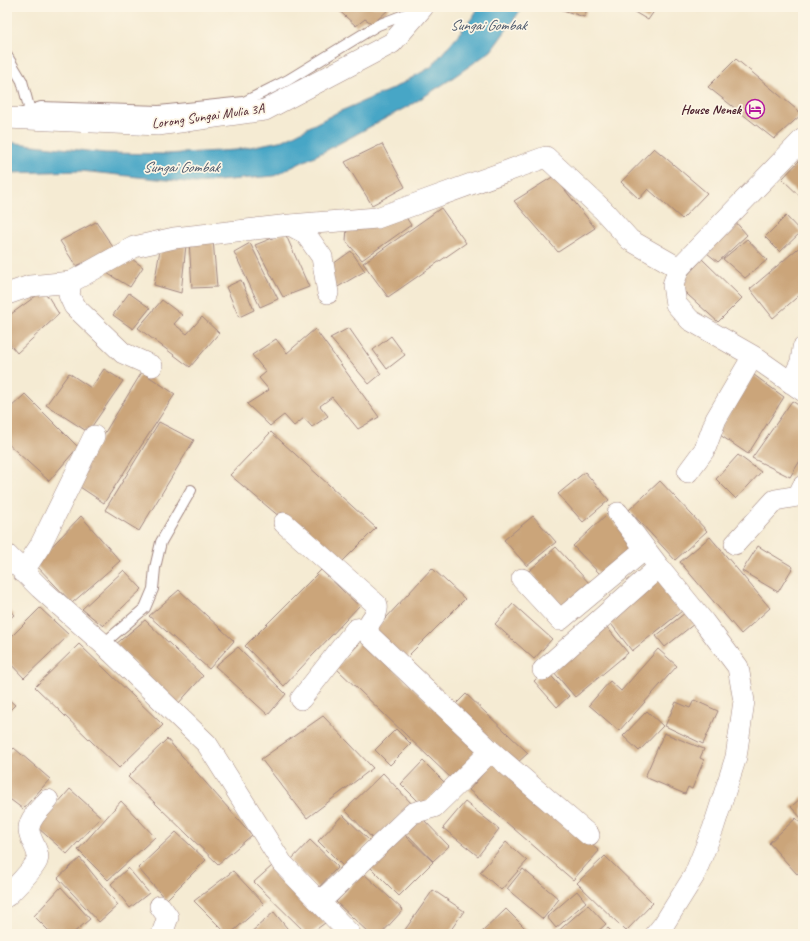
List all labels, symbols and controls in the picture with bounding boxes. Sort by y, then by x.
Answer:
water label: Sungai Gombak [450,16,529,35]
hotel icon: House Nenek [744,98,766,120]
street label: Lorong Sungai Mulia 3A [151,100,266,132]
place label: House Nenek [681,101,743,118]
water label: Sungai Gombak [143,158,222,177]

